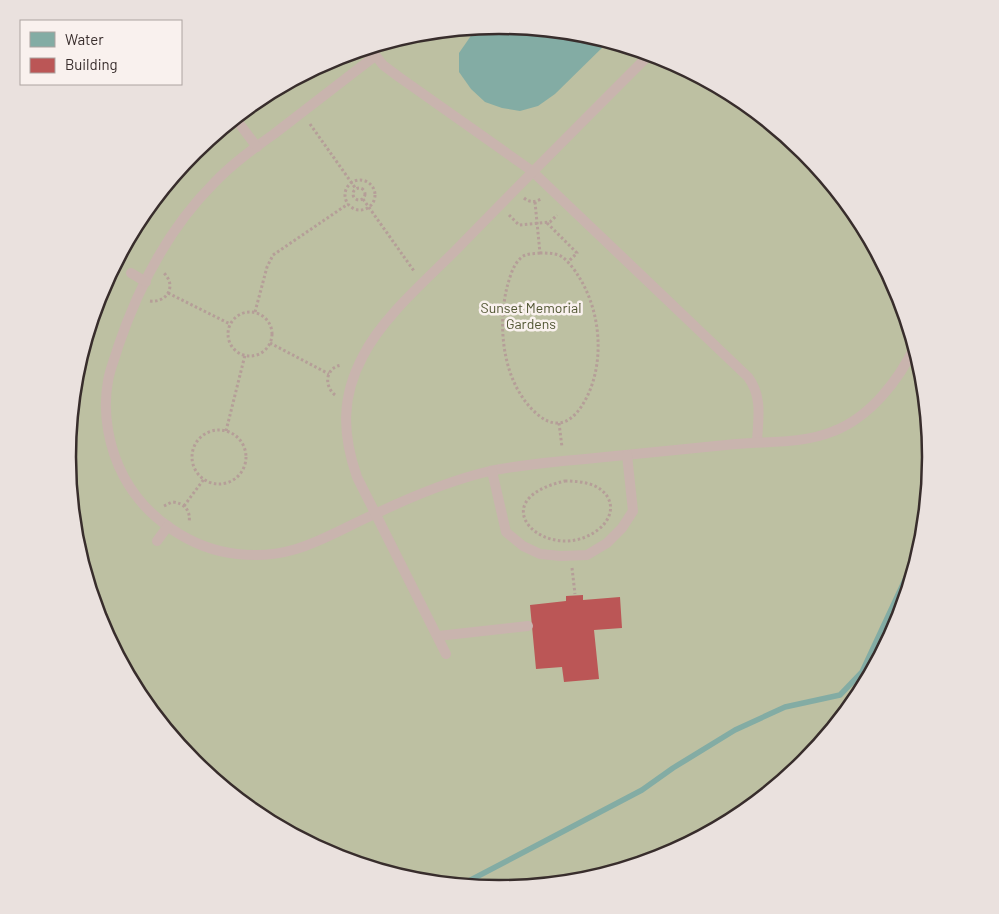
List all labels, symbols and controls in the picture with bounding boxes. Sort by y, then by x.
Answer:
legend [20,20,182,85]
text: Water [65,30,104,48]
text: Building [65,55,118,73]
park label: Sunset Memorial Gardens [481,299,581,332]

